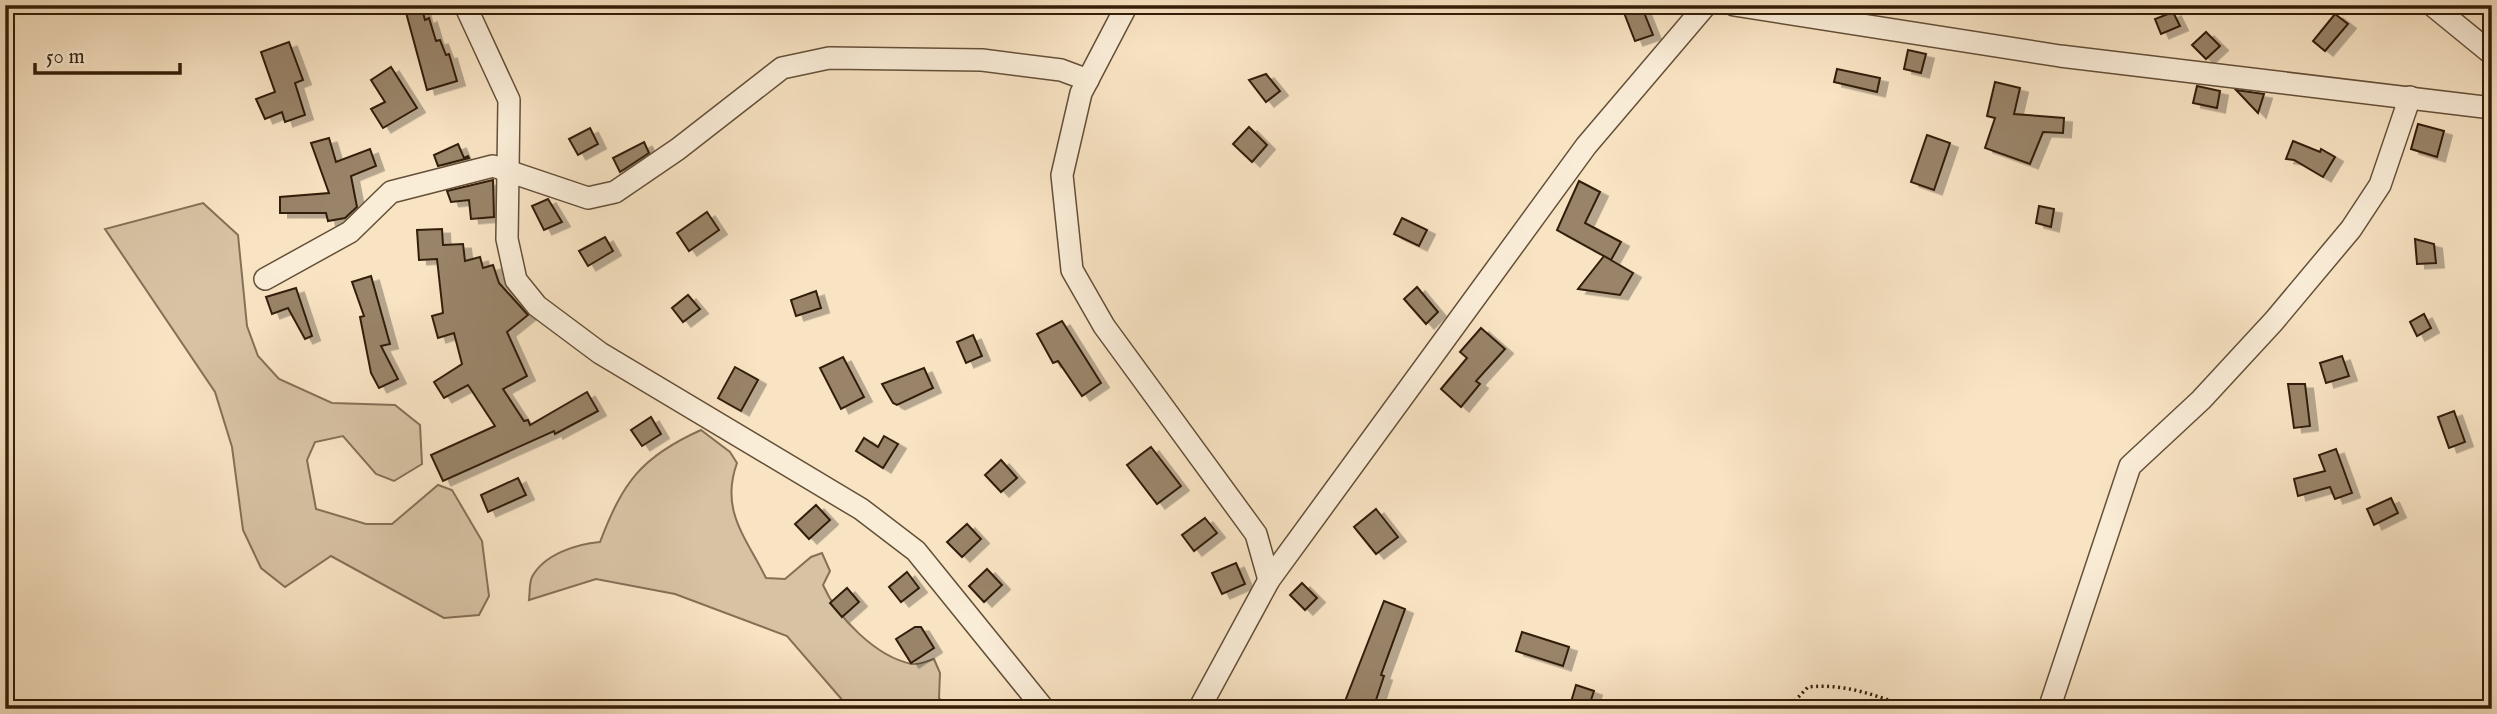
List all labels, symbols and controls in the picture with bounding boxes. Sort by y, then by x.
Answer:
scale bar [35,32,180,76]
text: 50 m [46,44,85,71]

